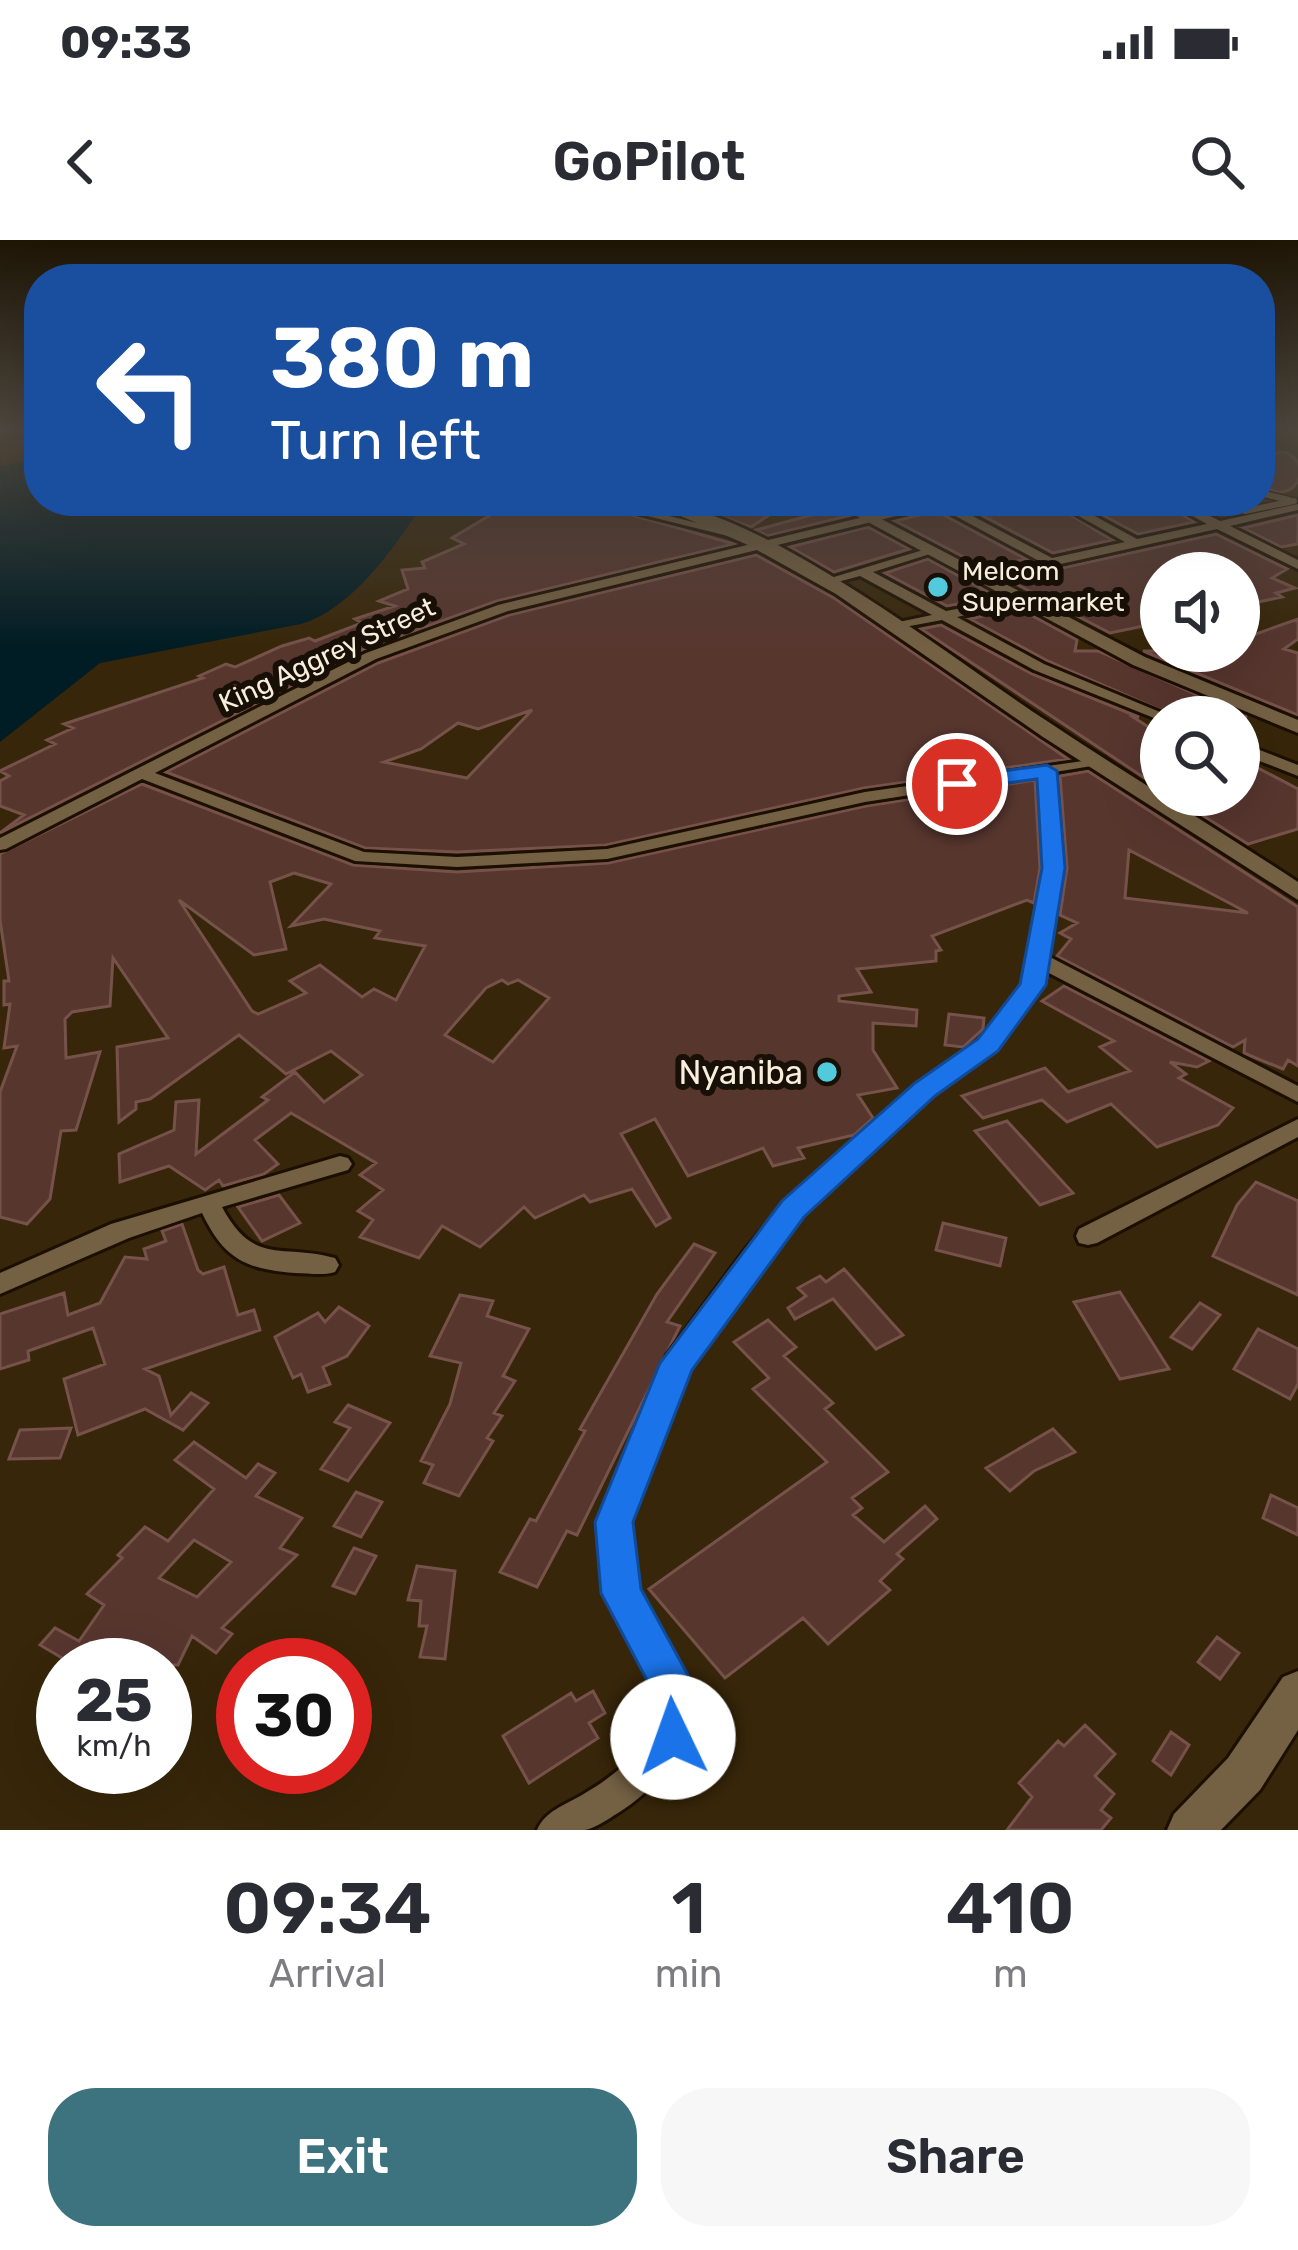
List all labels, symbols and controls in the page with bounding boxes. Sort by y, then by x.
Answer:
text: 09:33 [60,16,192,69]
icon: back [48,129,114,195]
icon: search [1184,129,1250,195]
text: GoPilot [553,130,745,194]
text: 380 m [270,308,534,408]
icon: left [72,312,228,468]
text: Turn left [270,409,481,473]
map controls [1140,552,1260,816]
button: sound [1140,552,1260,672]
place label: Melcom Supermarket [962,555,1125,618]
marker: Melcom Supermarket [925,574,951,600]
street label: King Aggrey Street [214,591,440,719]
button: search [1140,696,1260,816]
pin [906,733,1008,835]
icon: arrive [924,751,990,817]
place label: Nyaniba [678,1053,803,1092]
marker: Nyaniba [814,1059,840,1085]
speed limit sign: 30 [216,1638,372,1794]
text: 25 [75,1665,153,1736]
position arrow [610,1674,736,1800]
text: km/h [77,1728,151,1764]
text: 09:34 [223,1866,431,1951]
text: 1 [671,1866,706,1951]
text: 410 [946,1866,1075,1951]
text: Arrival [269,1951,386,1997]
text: min [655,1951,723,1997]
text: m [993,1951,1028,1997]
button: Exit [48,2088,637,2226]
button: Share [661,2088,1250,2226]

